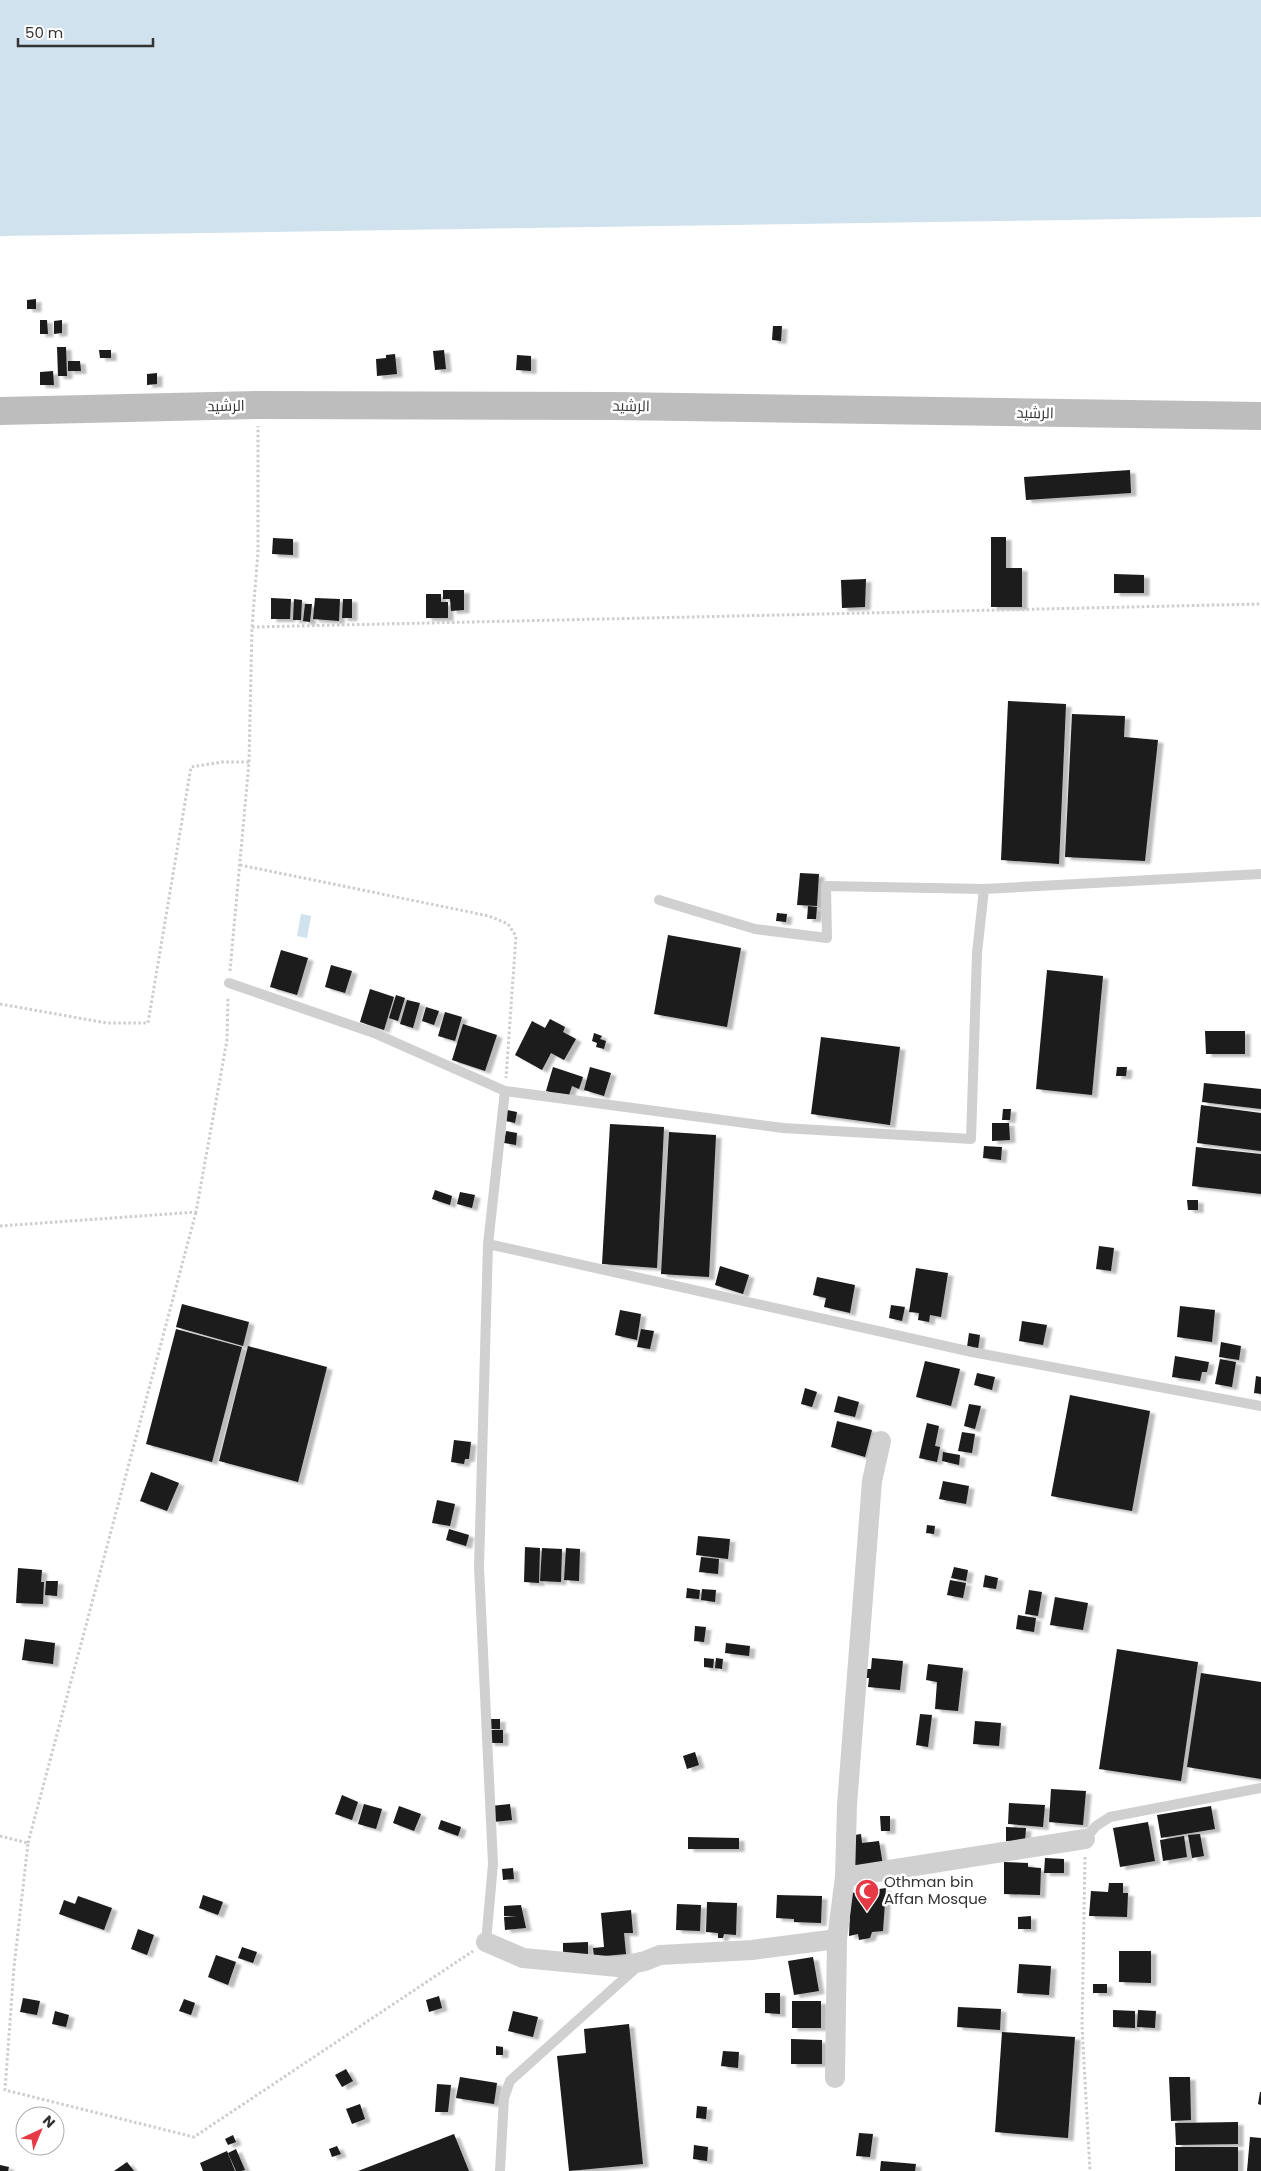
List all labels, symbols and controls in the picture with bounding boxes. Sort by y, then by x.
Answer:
scale bar [18,15,152,47]
text: 50 m [25,22,63,43]
street label: الرشيد [207,395,245,416]
street label: الرشيد [612,395,650,416]
street label: الرشيد [1016,402,1054,423]
place label: Othman bin Affan Mosque [884,1871,987,1909]
mosque icon: Othman bin Affan Mosque [854,1878,880,1912]
north arrow [15,2106,65,2156]
text: N [38,2111,60,2132]

